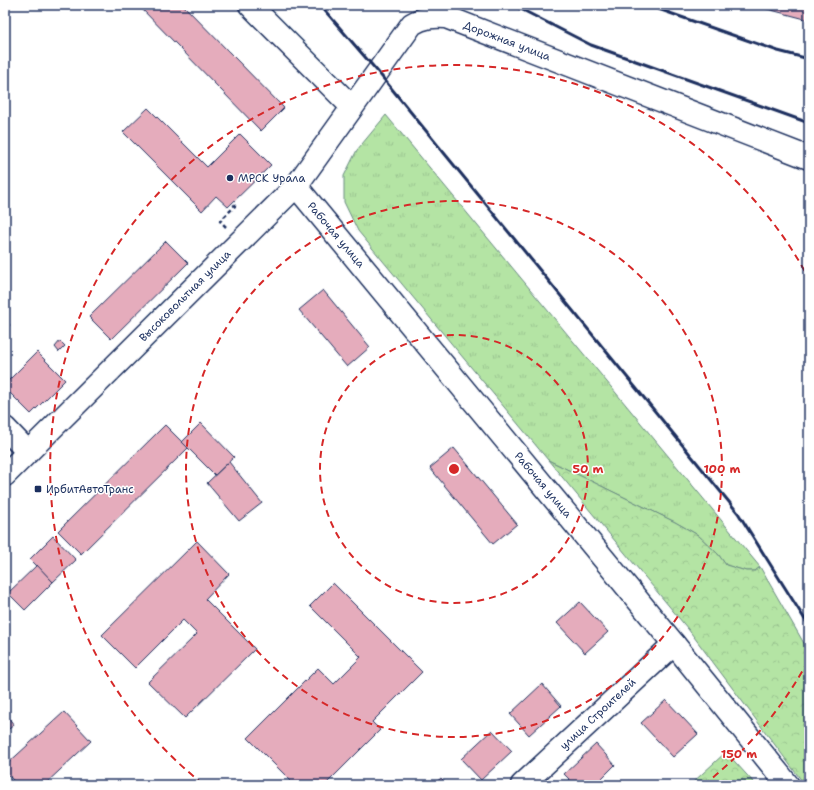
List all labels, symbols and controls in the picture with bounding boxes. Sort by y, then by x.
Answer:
street label: Дорожная улица [461,18,553,65]
place label: МРСК Урала [238,171,305,186]
marker: МРСК Урала [225,173,235,183]
street label: Рабочая улица [304,199,368,271]
street label: Высоковольтная улица [136,247,234,345]
street label: Рабочая улица [511,449,575,521]
text: 50 m [573,461,604,477]
text: 100 m [704,461,741,477]
centre of rings [447,462,461,476]
place label: ИрбитАвтоТранс [46,482,134,497]
marker: ИрбитАвтоТранс [33,484,43,494]
street label: улица Строителей [557,675,639,753]
text: 150 m [721,746,757,762]

